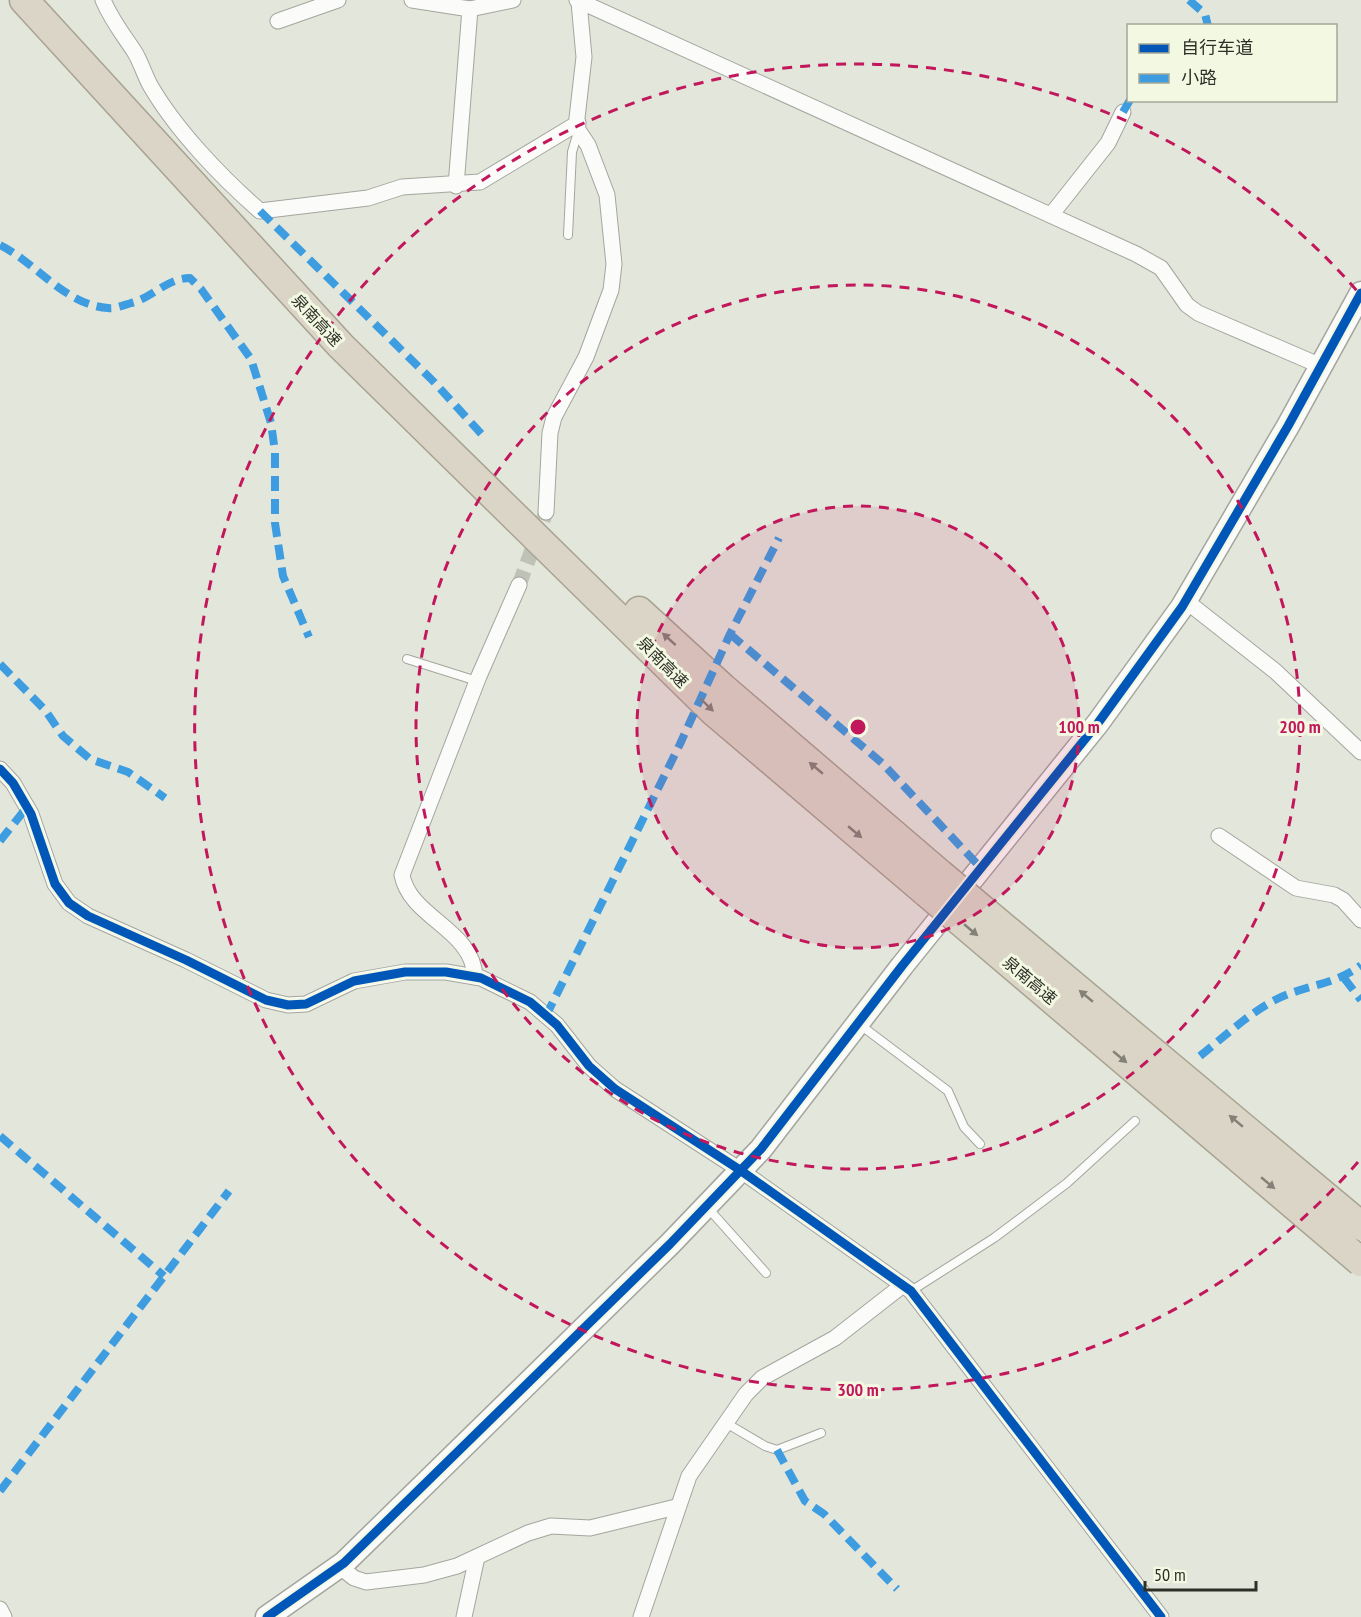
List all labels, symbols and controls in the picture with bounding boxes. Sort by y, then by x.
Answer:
legend [1127,24,1337,102]
text: 自行车道 [1181,36,1253,59]
text: 小路 [1181,66,1217,89]
street label: 泉南高速 [288,290,346,350]
street label: 泉南高速 [633,632,693,692]
one-way arrow [663,633,677,647]
one-way arrow [700,698,715,712]
text: 100 m [1058,715,1100,738]
text: 200 m [1279,715,1321,738]
centre of rings [848,717,868,737]
one-way arrow [809,762,824,775]
one-way arrow [847,825,862,838]
one-way arrow [963,924,979,937]
street label: 泉南高速 [999,952,1061,1008]
one-way arrow [1079,990,1094,1003]
one-way arrow [1112,1050,1127,1063]
one-way arrow [1229,1115,1244,1128]
one-way arrow [1260,1176,1275,1189]
text: 300 m [837,1378,879,1401]
scale bar [1145,1554,1256,1592]
text: 50 m [1154,1563,1186,1586]

